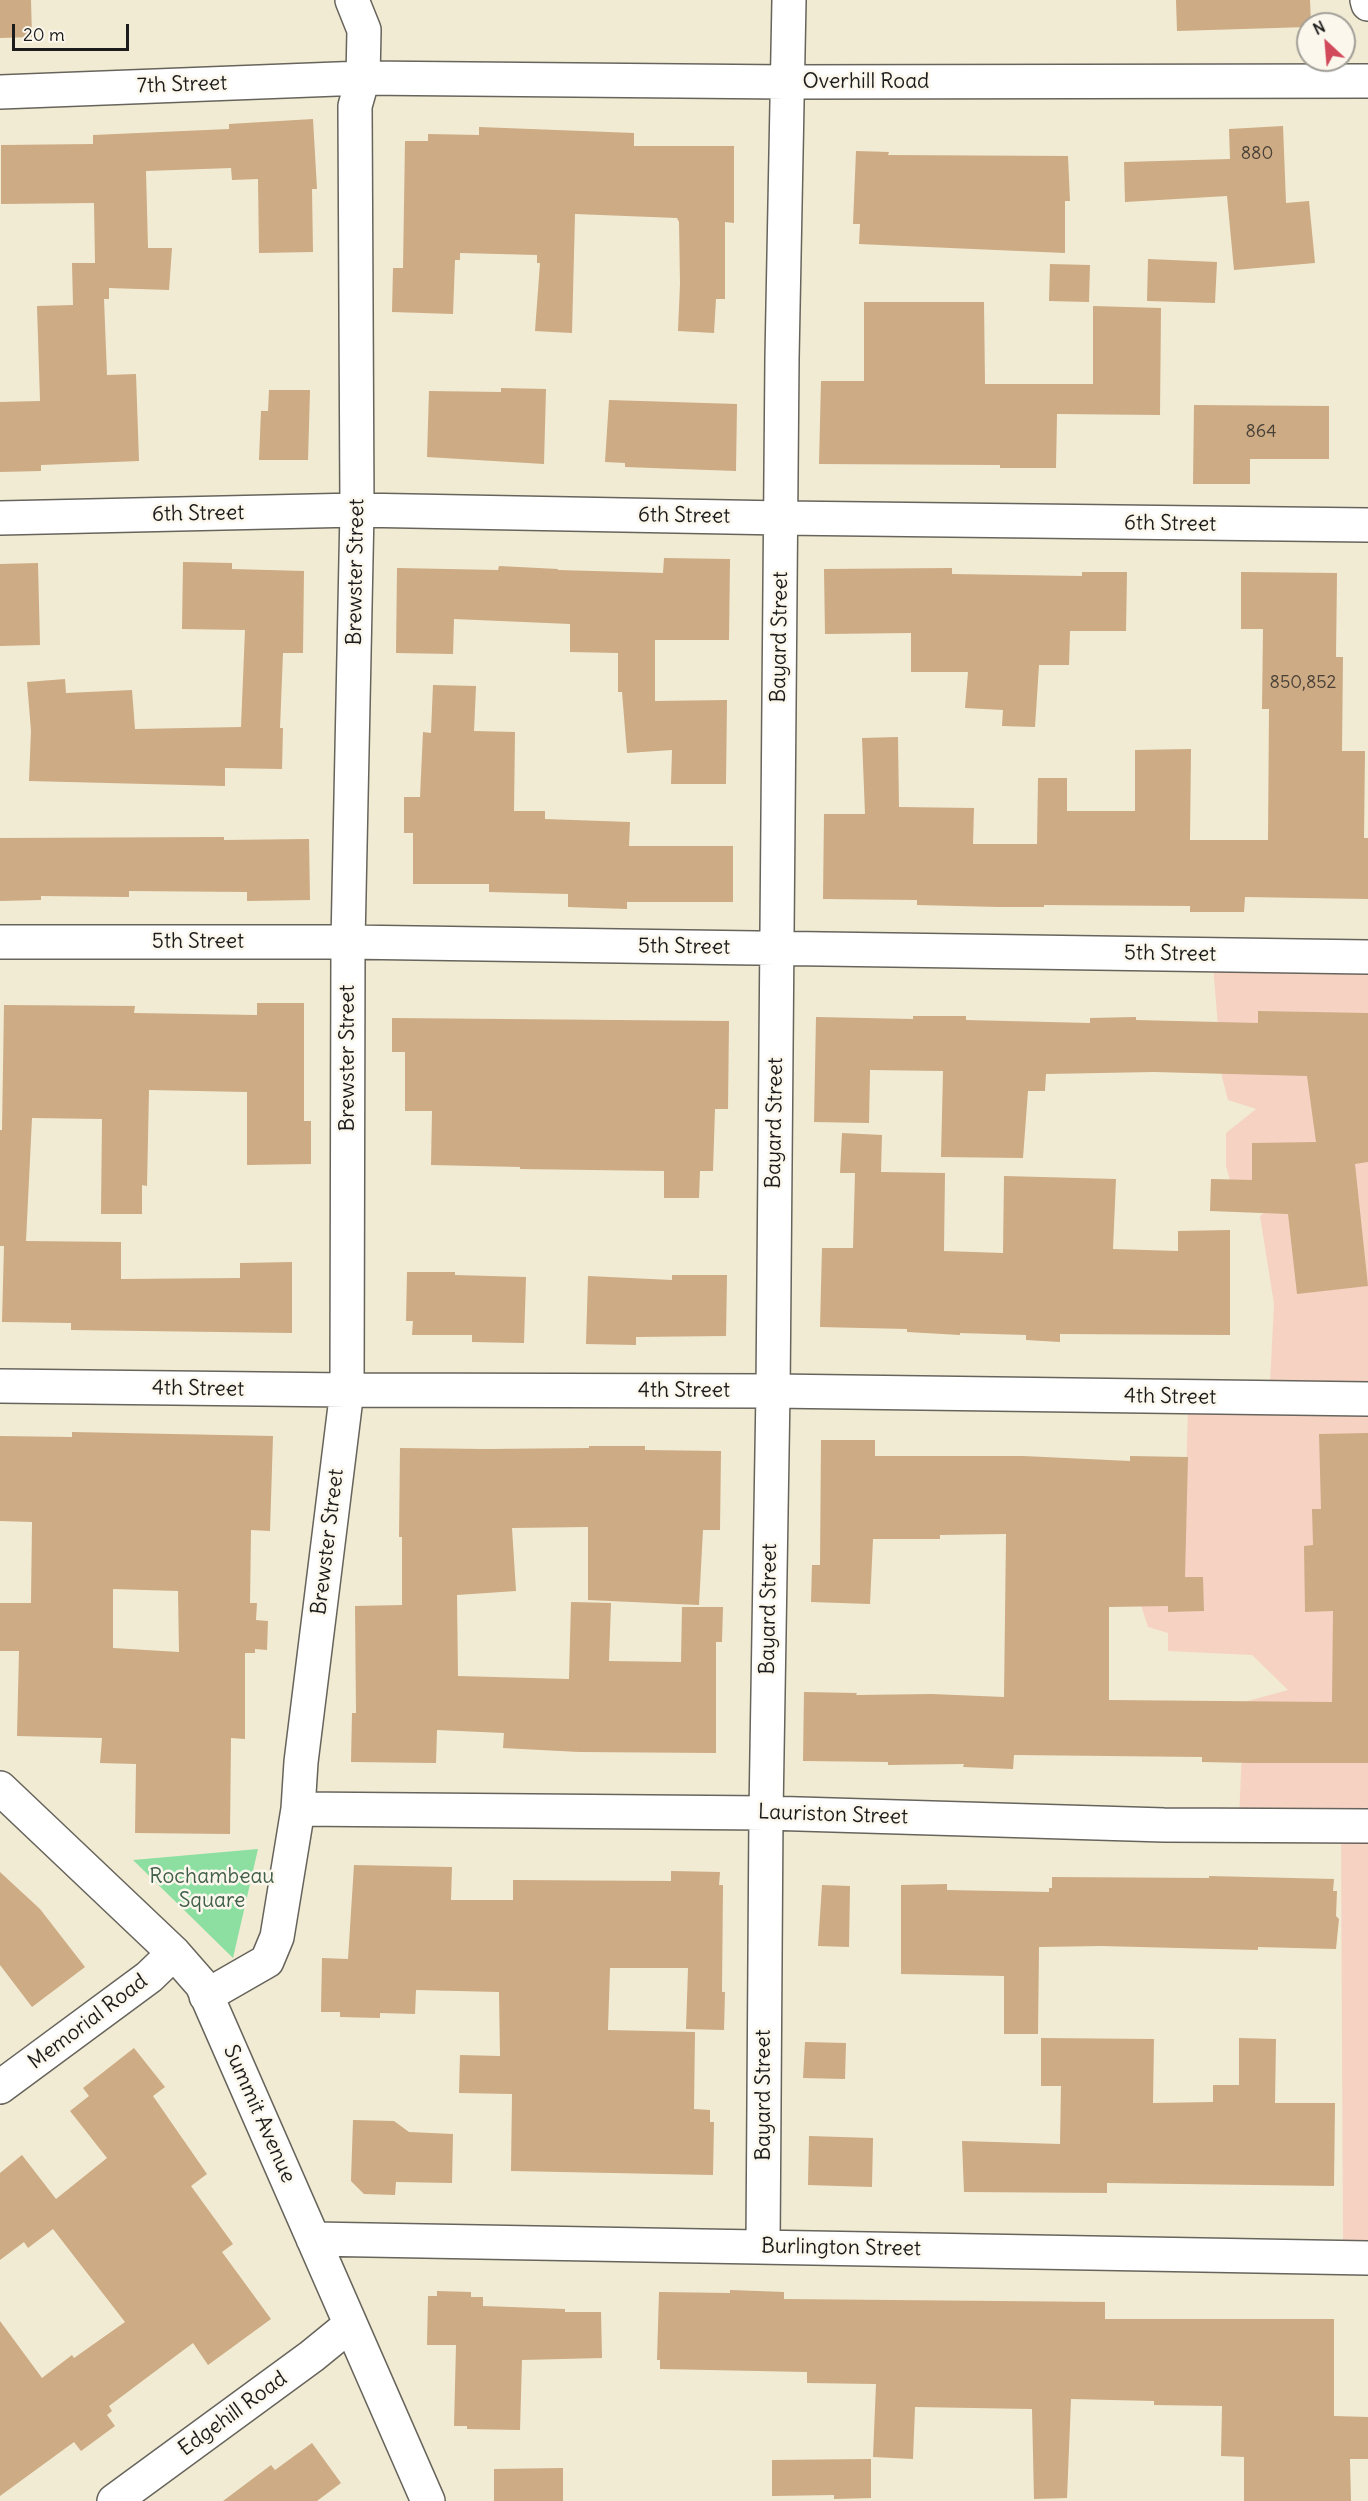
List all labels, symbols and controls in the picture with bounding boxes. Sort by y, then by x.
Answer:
scale bar [15,12,132,50]
north arrow [1296,12,1356,72]
text: N [1310,16,1328,39]
text: 20 m [23,23,65,46]
street label: Overhill Road [803,69,929,95]
street label: 7th Street [136,71,228,99]
house number: 880 [1241,143,1273,165]
house number: 864 [1245,421,1277,443]
street label: Brewster Street [342,498,370,646]
street label: 6th Street [152,501,244,527]
street label: 6th Street [638,503,730,529]
street label: 6th Street [1124,511,1216,537]
street label: Bayard Street [766,571,794,703]
house number: 850,852 [1270,672,1336,694]
street label: 5th Street [152,929,244,955]
street label: 5th Street [638,934,730,960]
street label: 5th Street [1124,941,1216,967]
street label: Brewster Street [335,985,361,1131]
street label: Bayard Street [761,1057,789,1189]
street label: 4th Street [152,1376,244,1402]
street label: 4th Street [638,1378,730,1404]
street label: 4th Street [1124,1384,1216,1410]
street label: Brewster Street [307,1468,349,1616]
street label: Bayard Street [755,1543,783,1675]
street label: Lauriston Street [757,1800,909,1830]
park label: Rochambeau Square [149,1864,275,1914]
street label: Memorial Road [23,1969,153,2075]
street label: Bayard Street [751,2029,777,2161]
street label: Summit Avenue [217,2041,301,2187]
street label: Burlington Street [761,2234,921,2262]
street label: Edgehill Road [174,2366,292,2462]

